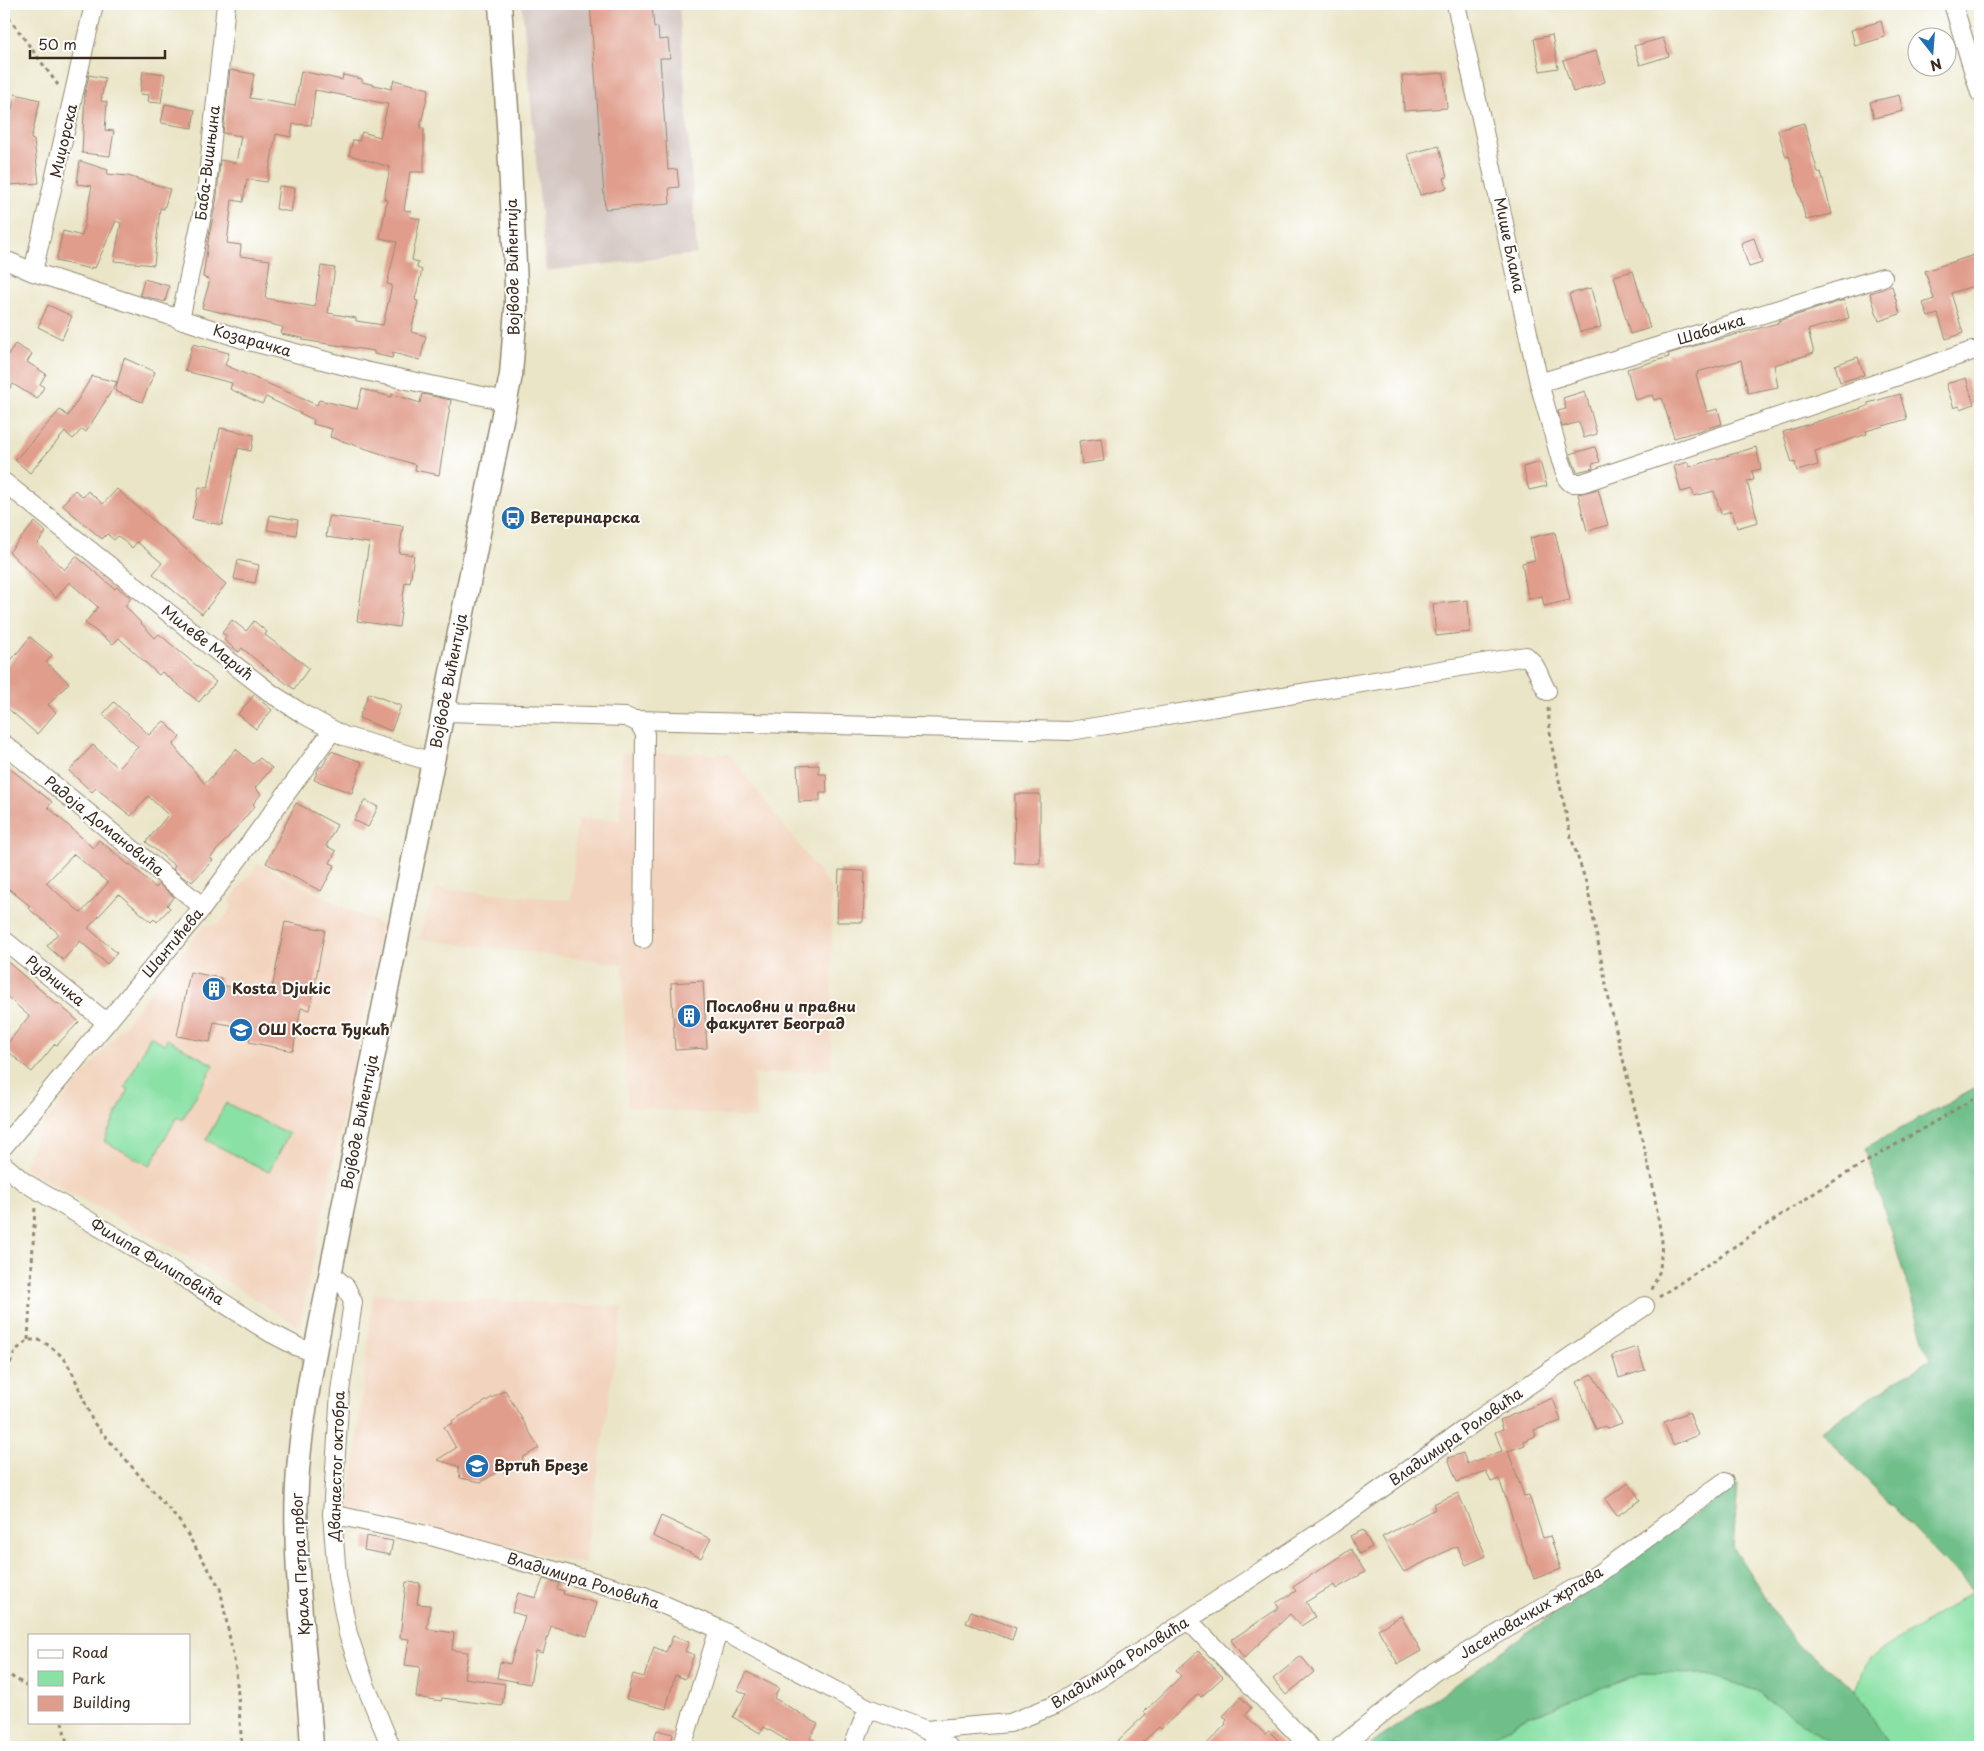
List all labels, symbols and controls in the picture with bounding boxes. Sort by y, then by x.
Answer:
scale bar [30,28,165,60]
north arrow [1906,28,1956,78]
text: 50 m [38,32,77,55]
text: N [1928,53,1944,77]
street label: Миџорска [43,101,82,180]
street label: Баба-Вишњина [188,103,225,222]
street label: Мише Блама [1489,195,1532,295]
street label: Војводе Вићентија [499,198,524,336]
street label: Шабачка [1674,307,1748,350]
street label: Козарачка [211,317,295,362]
bus stop icon: Ветеринарска [500,505,526,531]
place label: Ветеринарска [530,505,640,528]
street label: Милеве Марић [157,599,259,685]
street label: Војводе Вићентија [423,611,472,750]
street label: Радоја Домановића [40,769,170,881]
street label: Шантићева [136,902,208,982]
street label: Рудничка [21,949,91,1011]
building icon: Kosta Djukic [201,976,227,1002]
place label: Kosta Djukic [232,976,331,999]
place label: Пословни и правни факултет Београд [706,994,856,1034]
building icon: Пословни и правни факултет Београд [676,1003,702,1029]
school or university icon: ОШ Коста Ђукић [228,1017,254,1043]
place label: ОШ Коста Ђукић [258,1017,390,1040]
street label: Војводе Вићентија [334,1052,383,1191]
street label: Филипа Филиповића [86,1212,230,1310]
street label: Владимира Роловића [1384,1381,1527,1491]
street label: Дванаестог октобра [321,1390,350,1542]
school or university icon: Вртић Брезе [464,1453,490,1479]
place label: Вртић Брезе [494,1453,588,1476]
street label: Краља Петра првог [284,1492,315,1636]
street label: Владимира Роловића [504,1545,663,1614]
street label: Јасеновачких жртава [1454,1559,1607,1664]
street label: Владимира Роловића [1046,1610,1193,1713]
legend [28,1634,190,1724]
text: Road [72,1640,108,1663]
text: Park [72,1666,106,1689]
text: Building [72,1690,131,1713]

